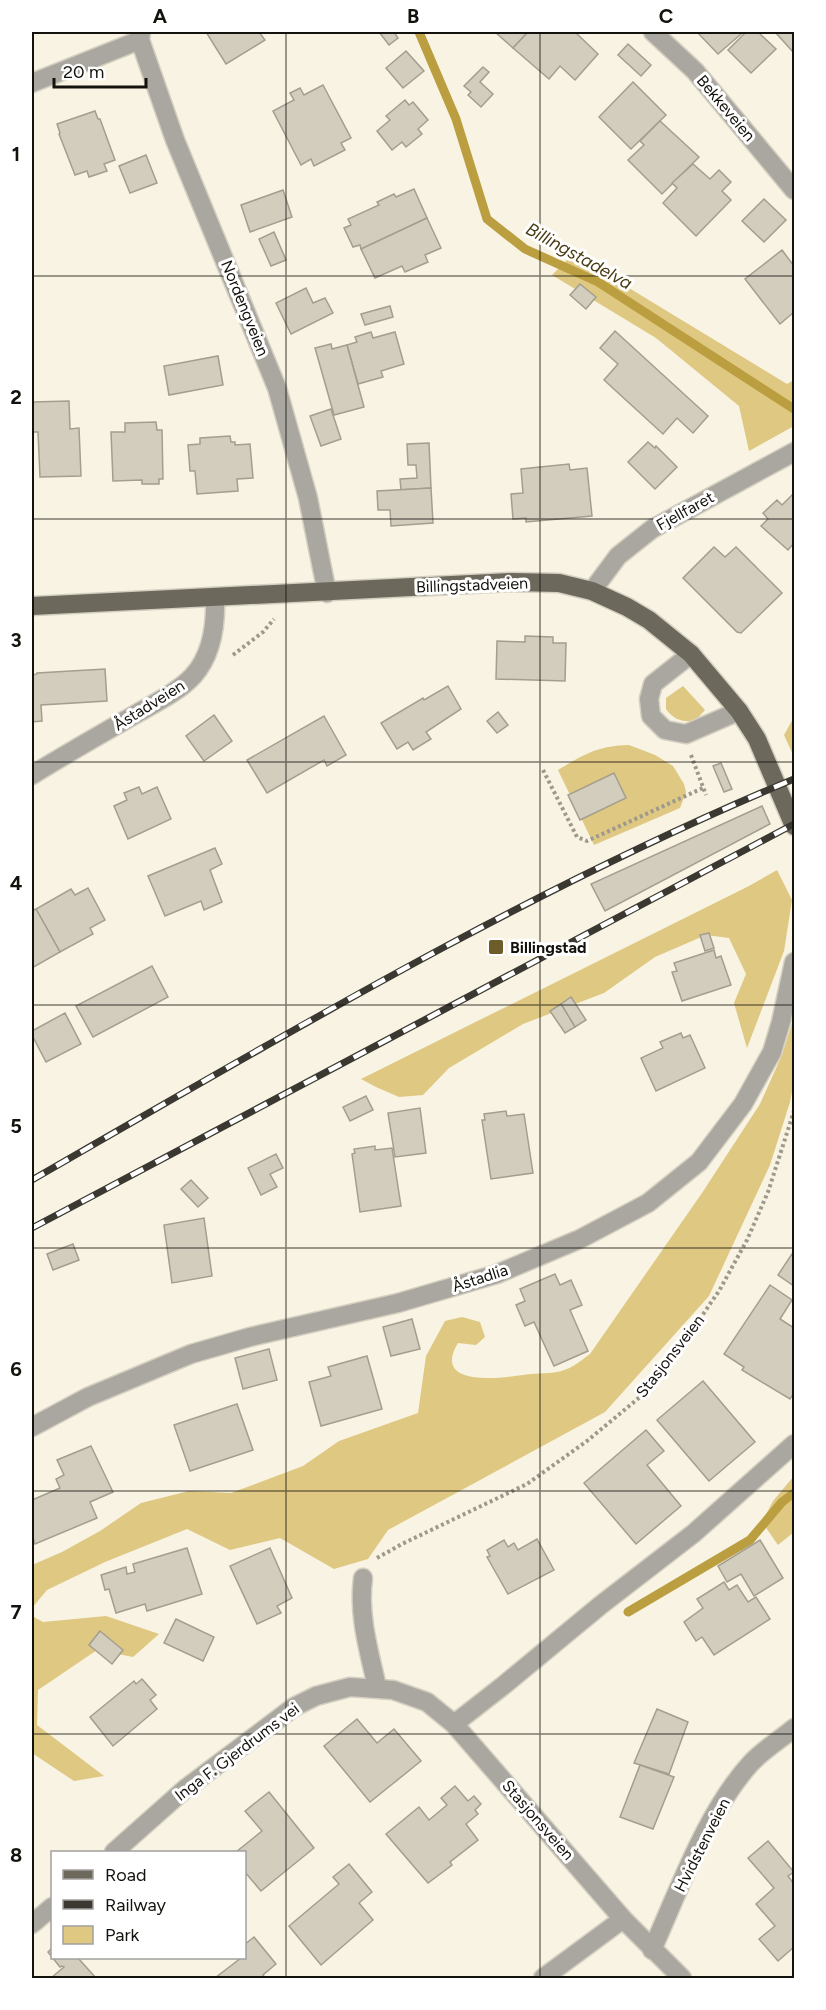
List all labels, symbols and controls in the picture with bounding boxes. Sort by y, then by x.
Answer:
text: A [153,4,168,28]
text: B [407,4,419,28]
text: C [659,4,673,28]
scale bar [54,51,146,89]
text: 20 m [63,61,104,83]
street label: Bekkeveien [693,71,759,145]
text: 1 [12,142,20,166]
water label: Billingstadelva [522,218,636,294]
street label: Nordengveien [217,257,273,359]
text: 2 [10,385,22,409]
street label: Fjellfaret [653,487,717,535]
street label: Billingstadveien [416,574,528,596]
text: 3 [10,628,22,652]
street label: Åstadveien [110,676,188,734]
text: 4 [10,871,23,895]
marker: Billingstad [487,938,505,956]
place label: Billingstad [510,938,587,957]
text: 5 [10,1114,22,1138]
street label: Åstadlia [450,1260,510,1296]
street label: Stasjonsveien [632,1311,708,1401]
text: 6 [10,1357,22,1381]
text: 7 [10,1600,22,1624]
street label: Inga F. Gjerdrums vei [171,1699,303,1805]
street label: Stasjonsveien [498,1776,578,1864]
street label: Hvidstenveien [670,1795,734,1895]
text: 8 [10,1843,22,1867]
legend [51,1851,246,1959]
text: Road [105,1864,146,1886]
text: Railway [105,1894,167,1916]
text: Park [105,1924,140,1946]

